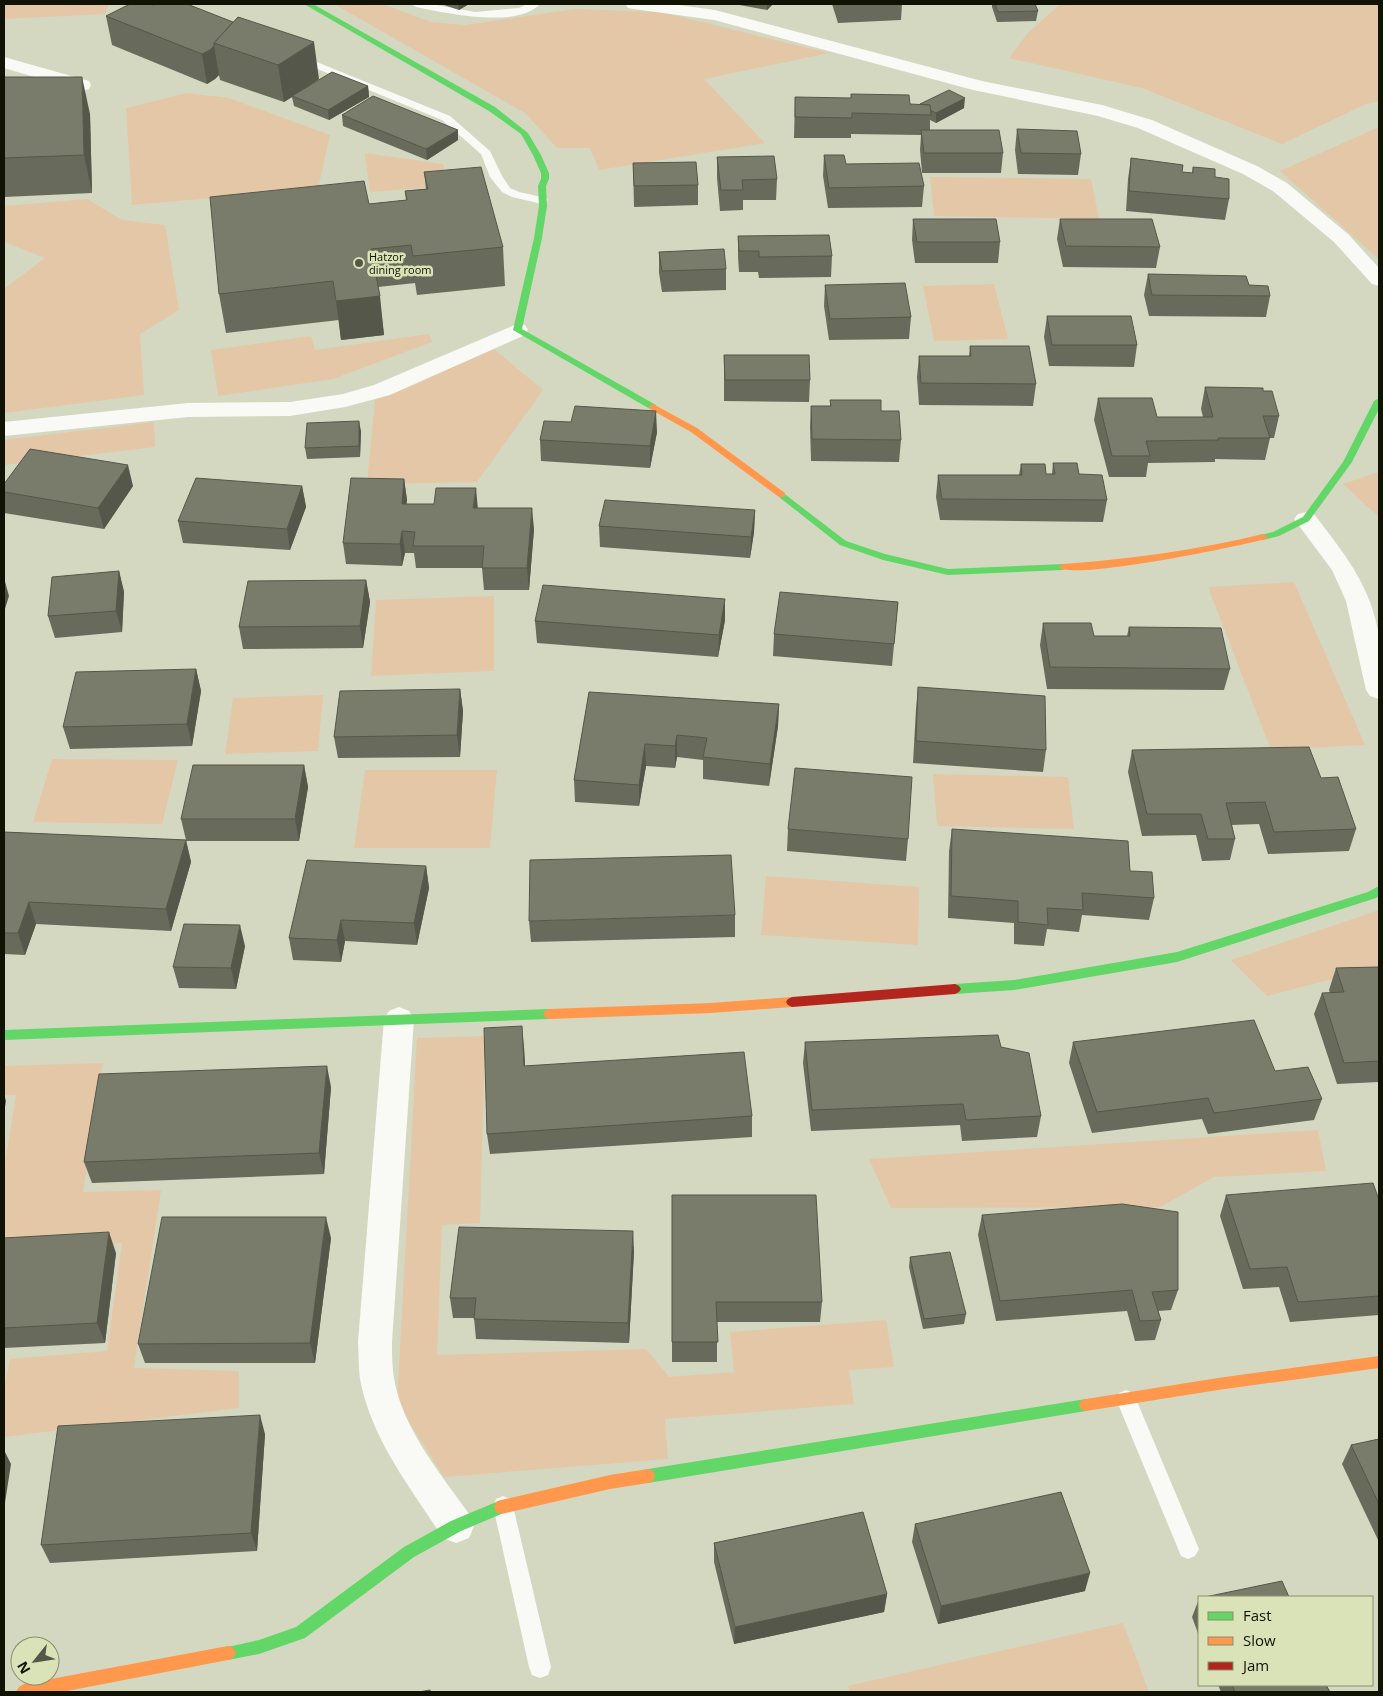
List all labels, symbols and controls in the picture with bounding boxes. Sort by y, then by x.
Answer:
place label: Hatzor dining room [369,249,432,277]
marker: Hatzor dining room [353,257,365,269]
legend [1198,1596,1373,1686]
text: Fast [1243,1605,1272,1625]
text: Slow [1243,1630,1276,1650]
north arrow [10,1636,60,1686]
text: Jam [1241,1655,1269,1675]
text: N [12,1658,34,1677]

